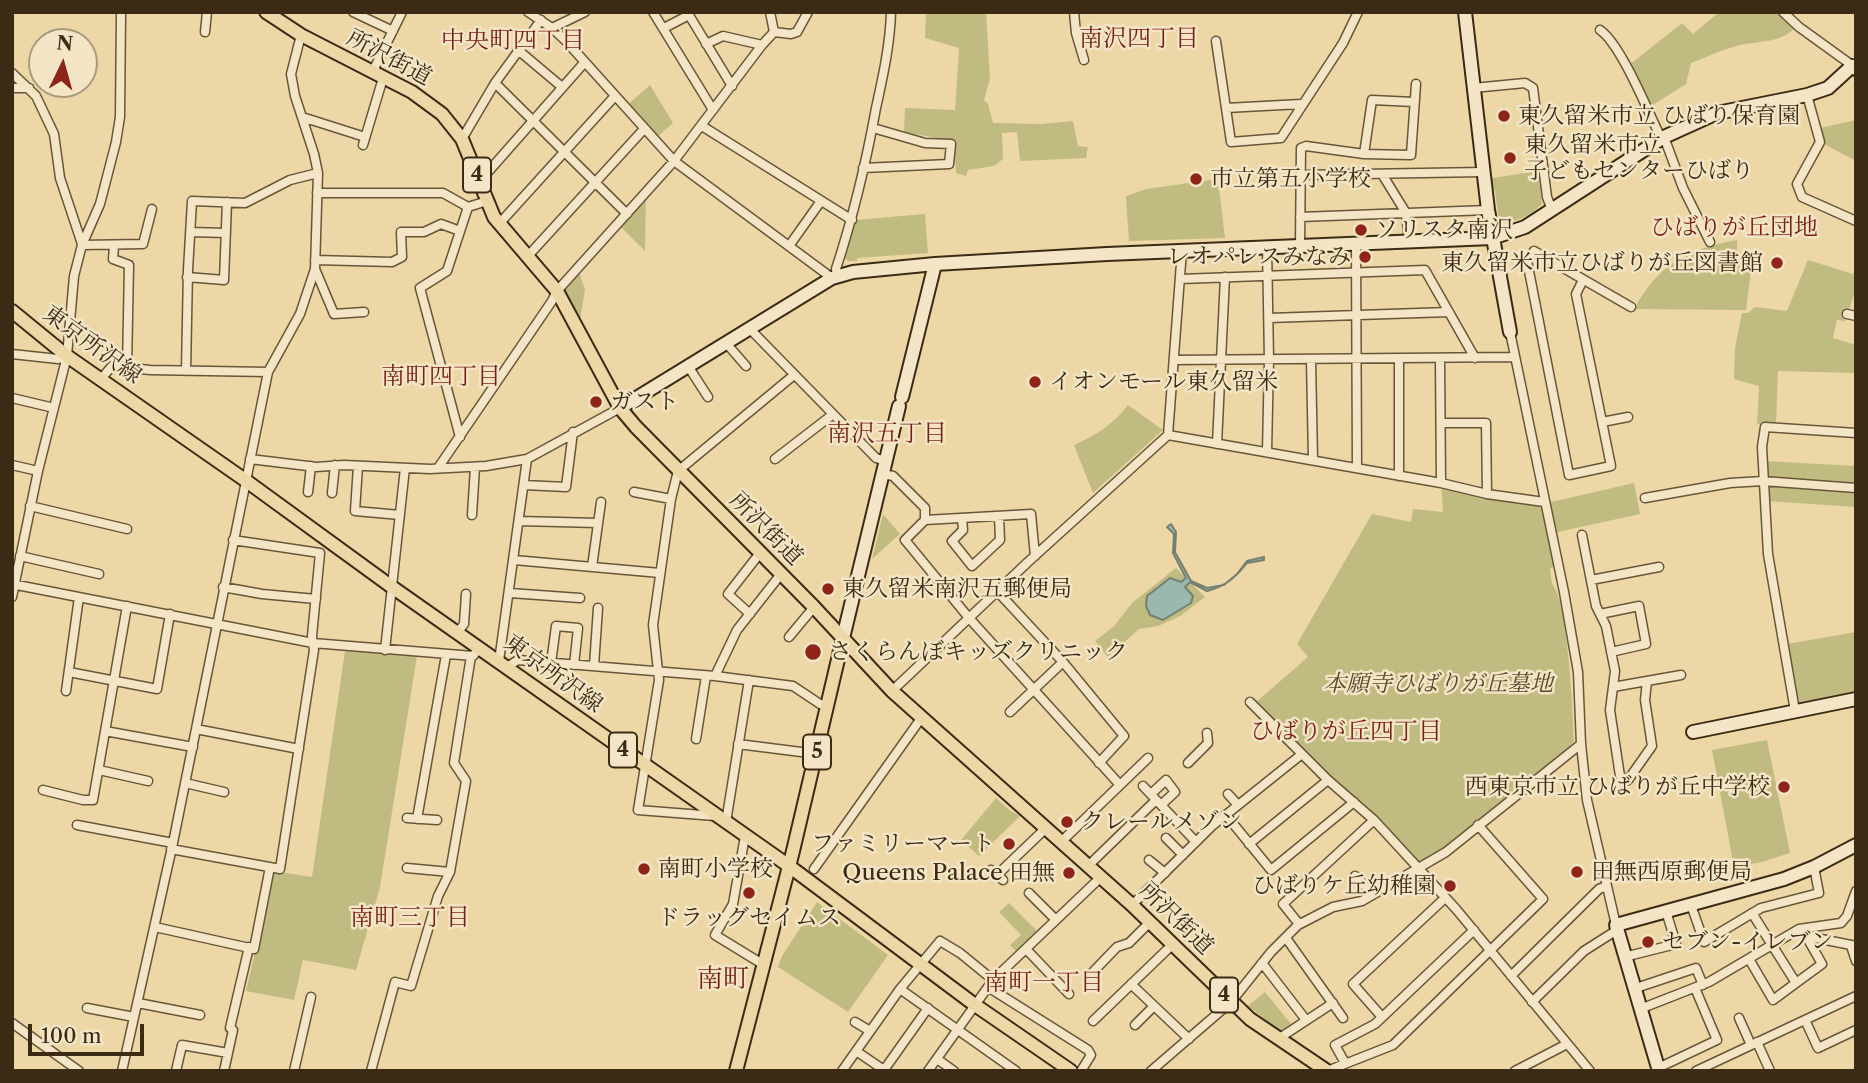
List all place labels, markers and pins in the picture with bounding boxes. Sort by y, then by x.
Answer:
place label: 東久留米市立 ひばり保育園 [1518,102,1800,130]
marker: 東久留米市立 ひばり保育園 [1496,108,1512,124]
place label: 東久留米市立 子どもセンターひばり [1524,131,1754,185]
marker: 東久留米市立 子どもセンターひばり [1502,150,1518,166]
place label: 市立第五小学校 [1210,165,1371,193]
marker: 市立第五小学校 [1188,171,1204,187]
place label: ソリスタ南沢 [1375,216,1513,244]
marker: ソリスタ南沢 [1353,222,1369,238]
place label: レオパレスみなみ [1167,243,1351,271]
marker: レオパレスみなみ [1357,249,1373,265]
place label: 東久留米市立ひばりが丘図書館 [1441,249,1763,277]
marker: 東久留米市立ひばりが丘図書館 [1769,255,1785,271]
place label: イオンモール東久留米 [1049,368,1278,396]
marker: イオンモール東久留米 [1027,374,1043,390]
place label: ガスト [610,388,679,416]
marker: ガスト [588,394,604,410]
place label: 東久留米南沢五郵便局 [842,575,1072,603]
marker: 東久留米南沢五郵便局 [820,581,836,597]
place label: さくらんぼキッズクリニック [829,638,1128,666]
marker: さくらんぼキッズクリニック [803,642,823,662]
place label: 西東京市立 ひばりが丘中学校 [1465,773,1770,801]
marker: 西東京市立 ひばりが丘中学校 [1776,779,1792,795]
place label: クレールメゾン [1081,808,1242,836]
marker: クレールメゾン [1059,814,1075,830]
place label: ファミリーマート [811,830,995,858]
marker: ファミリーマート [1001,836,1017,852]
place label: 南町小学校 [658,855,773,883]
place label: 田無西原郵便局 [1591,858,1752,886]
place label: Queens Palace 田無 [842,859,1055,887]
marker: 南町小学校 [636,861,652,877]
marker: 田無西原郵便局 [1569,864,1585,880]
marker: Queens Palace 田無 [1061,865,1077,881]
place label: ひばりケ丘幼稚園 [1252,872,1436,900]
marker: ひばりケ丘幼稚園 [1442,878,1458,894]
marker: ドラッグセイムス [741,885,757,901]
place label: ドラッグセイムス [657,904,841,932]
place label: セブン-イレブン [1662,928,1834,956]
marker: セブン-イレブン [1640,934,1656,950]

